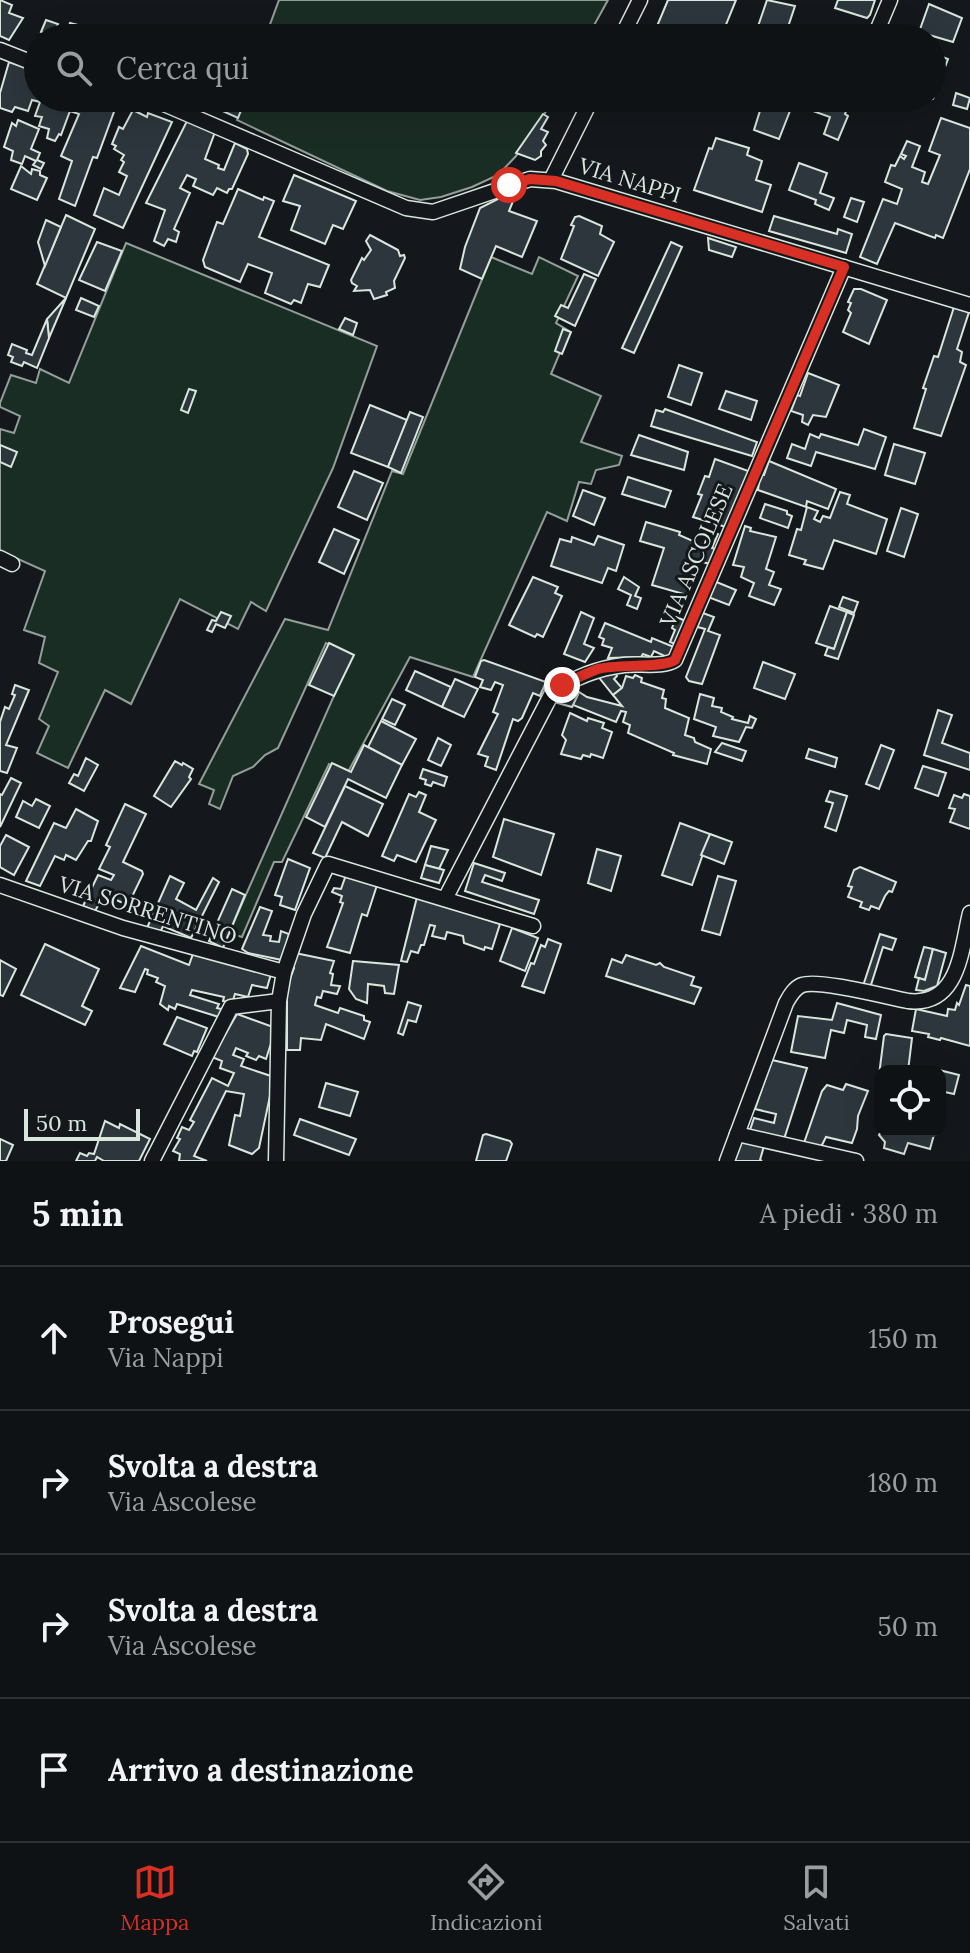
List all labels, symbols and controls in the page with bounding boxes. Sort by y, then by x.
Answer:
search box [24,24,946,112]
icon: search [52,46,96,90]
text: Cerca qui [116,49,249,87]
street label: VIA NAPPI [574,151,685,209]
route start [491,167,527,203]
street label: VIA ASCOLESE [653,479,739,632]
route end [544,667,580,703]
street label: VIA SORRENTINO [55,869,240,950]
map controls [874,1065,946,1137]
button: locate [874,1065,946,1137]
scale bar [24,1105,140,1141]
text: 50 m [36,1109,87,1137]
text: 5 min [32,1192,123,1235]
text: A piedi · 380 m [760,1197,938,1230]
text: Prosegui [108,1303,234,1341]
icon: ahead [32,1316,76,1360]
text: 150 m [868,1322,938,1355]
text: Via Nappi [108,1341,224,1374]
text: Svolta a destra [108,1447,318,1485]
icon: right [32,1460,76,1504]
text: 180 m [868,1466,938,1499]
text: Via Ascolese [108,1485,257,1518]
text: Svolta a destra [108,1591,318,1629]
icon: right [32,1604,76,1648]
text: 50 m [878,1610,938,1643]
text: Via Ascolese [108,1629,257,1662]
icon: arrive [32,1748,76,1792]
text: Arrivo a destinazione [108,1751,414,1789]
tab: Mappa [120,1860,189,1936]
tab: Indicazioni [430,1860,543,1936]
tab: Salvati [783,1860,850,1936]

